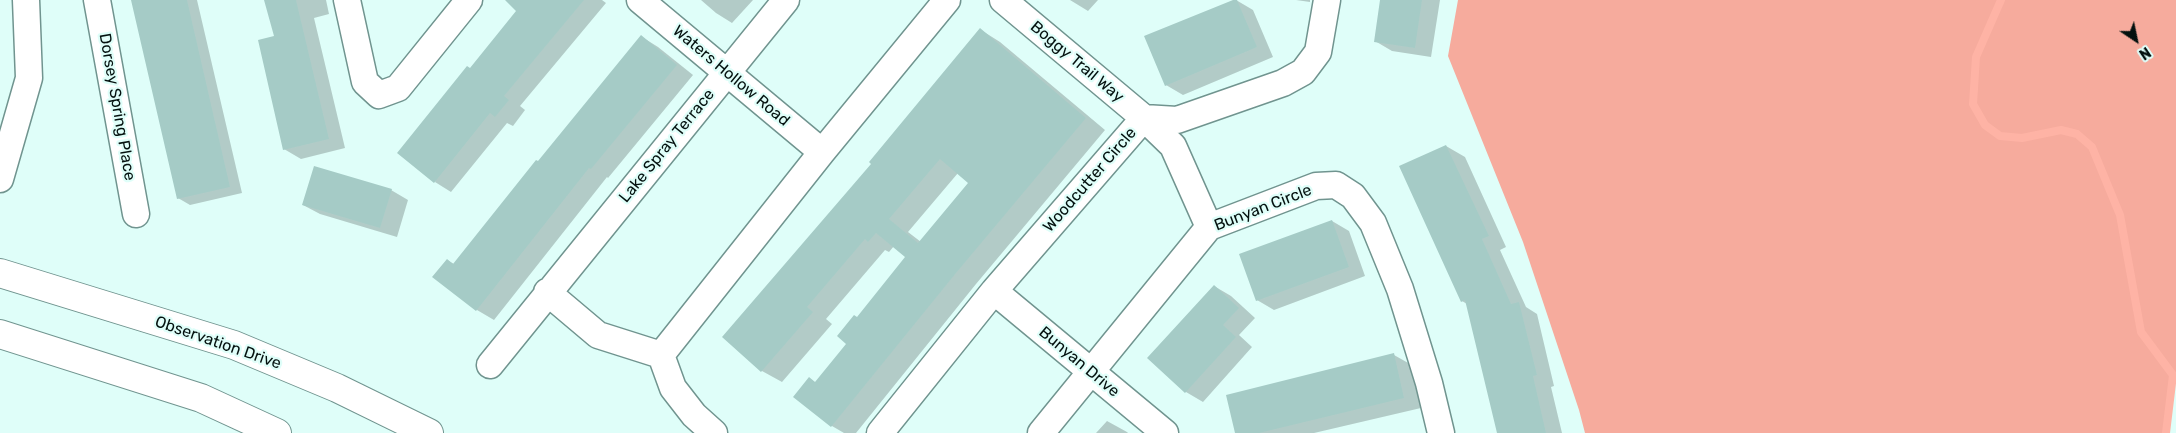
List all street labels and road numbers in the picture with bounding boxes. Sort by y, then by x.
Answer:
street label: Boggy Trail Way [1026,17,1128,107]
street label: Waters Hollow Road [669,22,793,130]
street label: Dorsey Spring Place [95,32,139,182]
street label: Lake Spray Terrace [615,85,719,207]
street label: Woodcutter Circle [1039,124,1141,236]
street label: Bunyan Circle [1212,181,1314,235]
street label: Observation Drive [152,312,284,374]
street label: Bunyan Drive [1035,323,1123,401]

